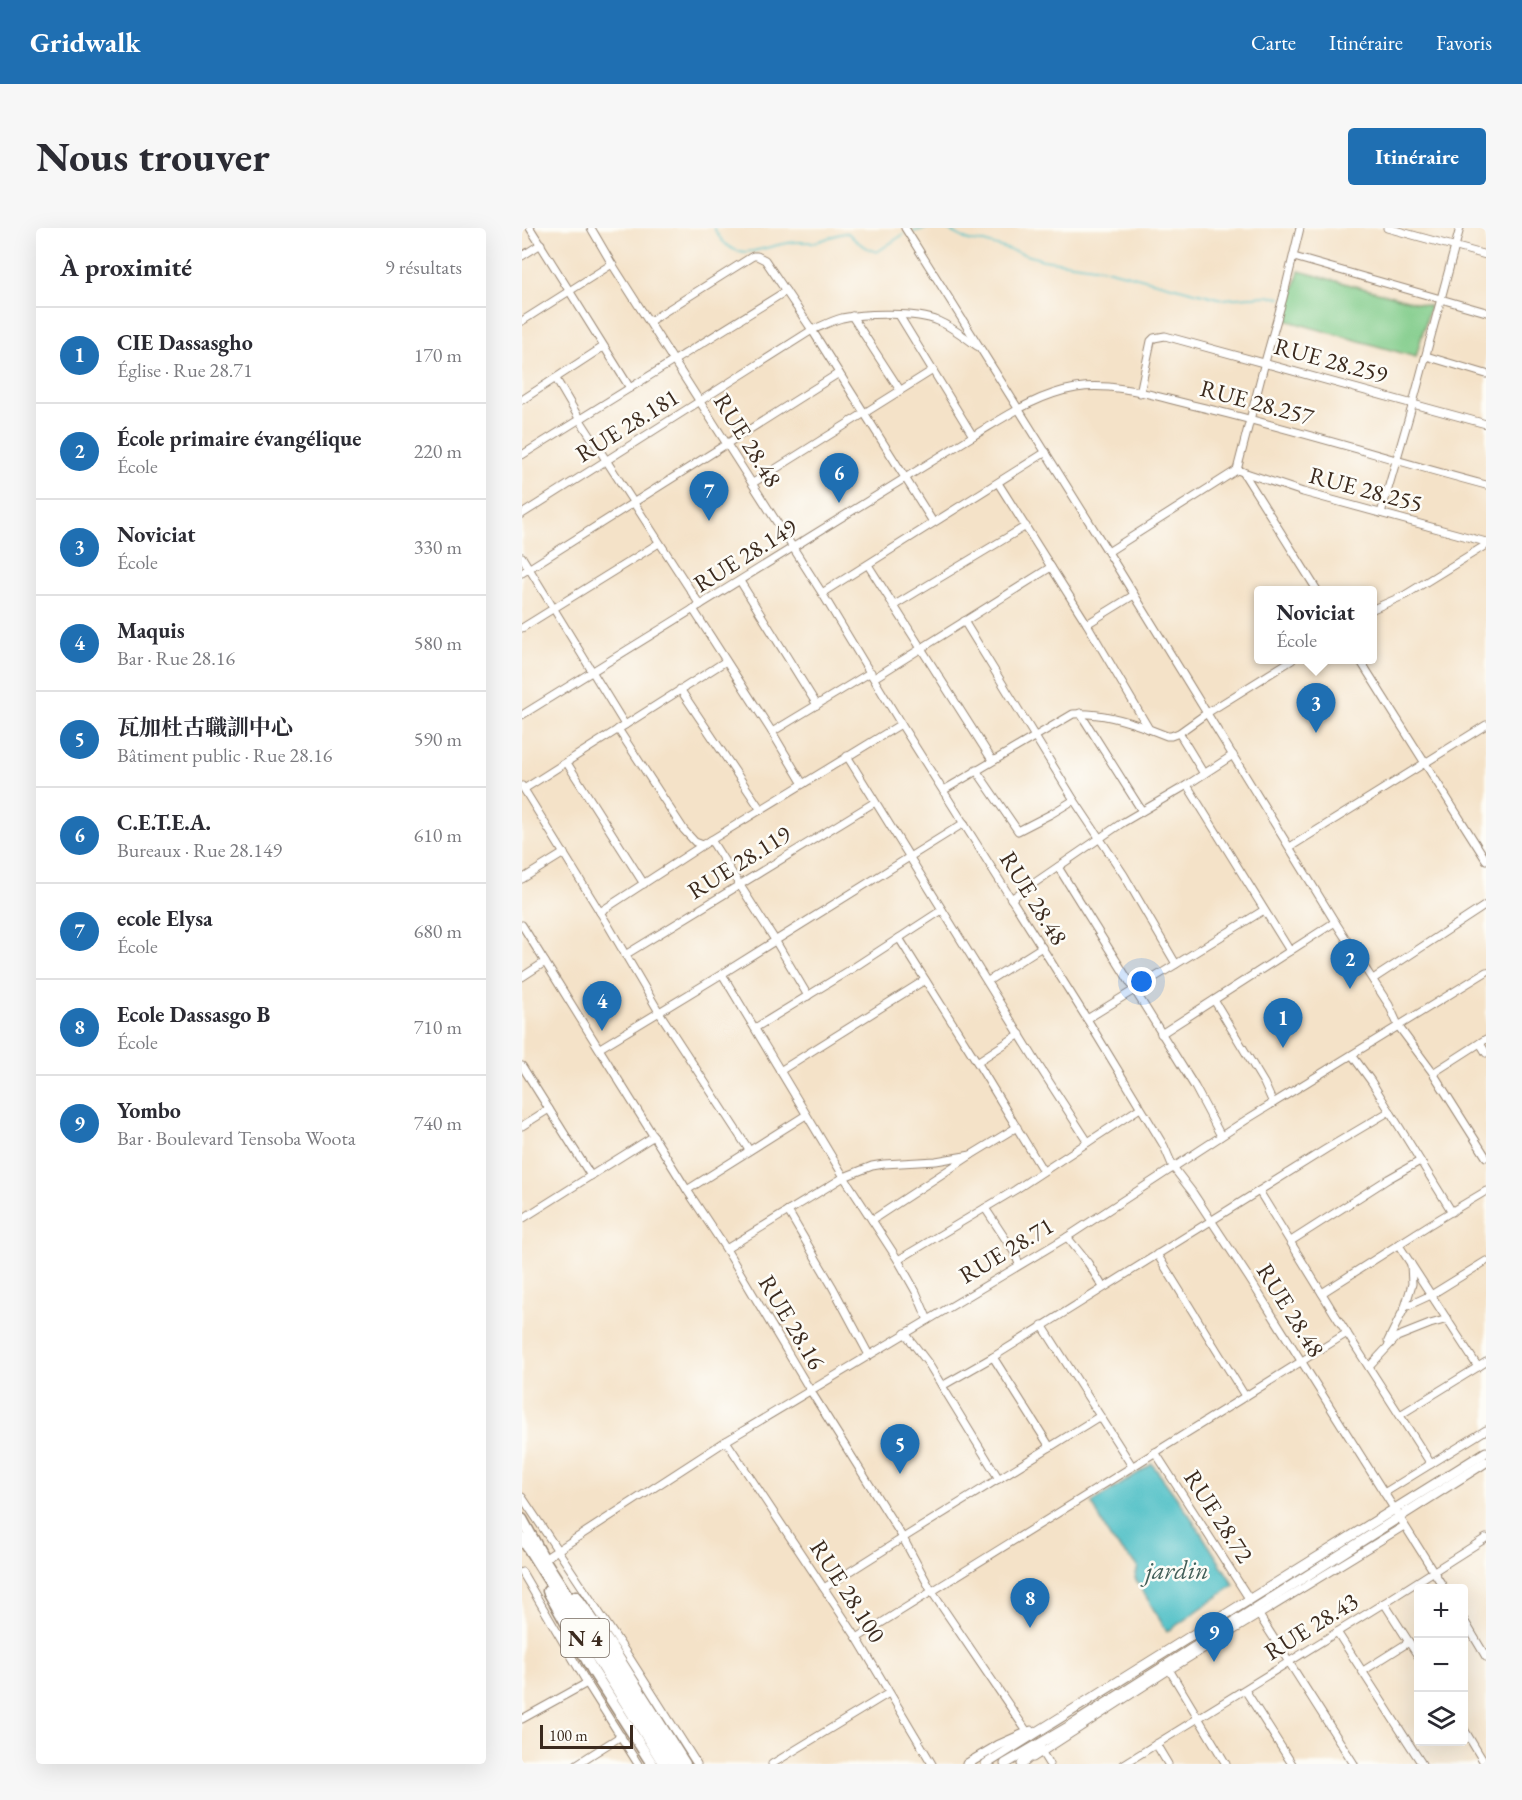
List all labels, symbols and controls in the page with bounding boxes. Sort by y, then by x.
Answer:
text: Gridwalk [30,24,141,60]
text: Carte [1251,29,1296,56]
text: Itinéraire [1329,29,1403,56]
text: Favoris [1436,29,1492,56]
button: Itinéraire [1348,128,1486,185]
text: Nous trouver [36,129,270,184]
text: À proximité [60,250,192,284]
text: 9 résultats [385,254,462,280]
text: CIE Dassasgho [117,328,253,357]
street label: RUE 28.259 [1271,330,1392,390]
text: 1 [74,342,85,368]
text: 170 m [414,342,462,368]
text: Église · Rue 28.71 [117,357,253,383]
street label: RUE 28.257 [1197,372,1318,432]
street label: RUE 28.181 [569,381,685,469]
street label: RUE 28.48 [707,387,789,493]
text: École primaire évangélique [117,424,361,453]
text: 2 [74,438,85,464]
text: 220 m [414,438,462,464]
text: École [117,453,158,479]
pin: 6 [820,454,858,503]
street label: RUE 28.255 [1306,459,1426,519]
pin: 7 [690,472,729,521]
street label: RUE 28.149 [687,511,803,599]
text: Noviciat [117,520,196,549]
text: 3 [74,534,85,560]
text: 330 m [414,534,462,560]
text: École [117,549,158,575]
popup [1254,586,1377,664]
text: Noviciat [1276,598,1355,627]
text: Maquis [117,616,185,645]
text: École [1276,627,1317,653]
text: 4 [74,630,85,656]
text: 580 m [414,630,462,656]
text: Bar · Rue 28.16 [117,645,235,671]
pin: 3 [1296,684,1336,733]
text: 瓦加杜古職訓中心 [117,713,293,742]
text: 5 [74,726,85,752]
text: 590 m [414,726,462,752]
text: Bâtiment public · Rue 28.16 [117,742,332,768]
text: C.E.T.E.A. [117,808,211,837]
street label: RUE 28.119 [681,818,797,906]
text: 6 [74,822,85,848]
text: 610 m [414,822,462,848]
text: Bureaux · Rue 28.149 [117,837,282,863]
street label: RUE 28.48 [993,845,1075,951]
text: ecole Elysa [117,904,213,933]
text: 7 [74,918,85,944]
text: 680 m [414,918,462,944]
text: École [117,933,158,959]
pin: 2 [1330,940,1370,989]
your location [1127,967,1156,996]
pin: 4 [582,982,622,1031]
pin: 1 [1264,998,1302,1048]
text: Ecole Dassasgo B [117,1000,270,1029]
text: 8 [74,1014,85,1040]
text: 710 m [414,1014,462,1040]
text: École [117,1029,158,1055]
text: Yombo [117,1096,181,1125]
text: 9 [74,1110,85,1136]
text: 740 m [414,1110,462,1136]
text: Bar · Boulevard Tensoba Woota [117,1125,356,1151]
street label: RUE 28.71 [953,1210,1059,1290]
street label: RUE 28.48 [1250,1257,1332,1363]
street label: RUE 28.16 [752,1269,832,1375]
pin: 5 [880,1424,920,1474]
street label: RUE 28.72 [1177,1464,1261,1569]
street label: RUE 28.100 [803,1534,893,1648]
water label: jardin [1139,1553,1209,1587]
pin: 8 [1010,1578,1050,1628]
map controls [1414,1584,1468,1746]
button: + [1414,1584,1468,1638]
street label: RUE 28.43 [1258,1585,1364,1667]
pin: 9 [1194,1612,1234,1662]
road number: N 4 [561,1619,609,1657]
button: − [1414,1638,1468,1692]
button: layers [1414,1692,1468,1746]
scale bar [540,1722,633,1750]
text: 100 m [549,1725,588,1746]

